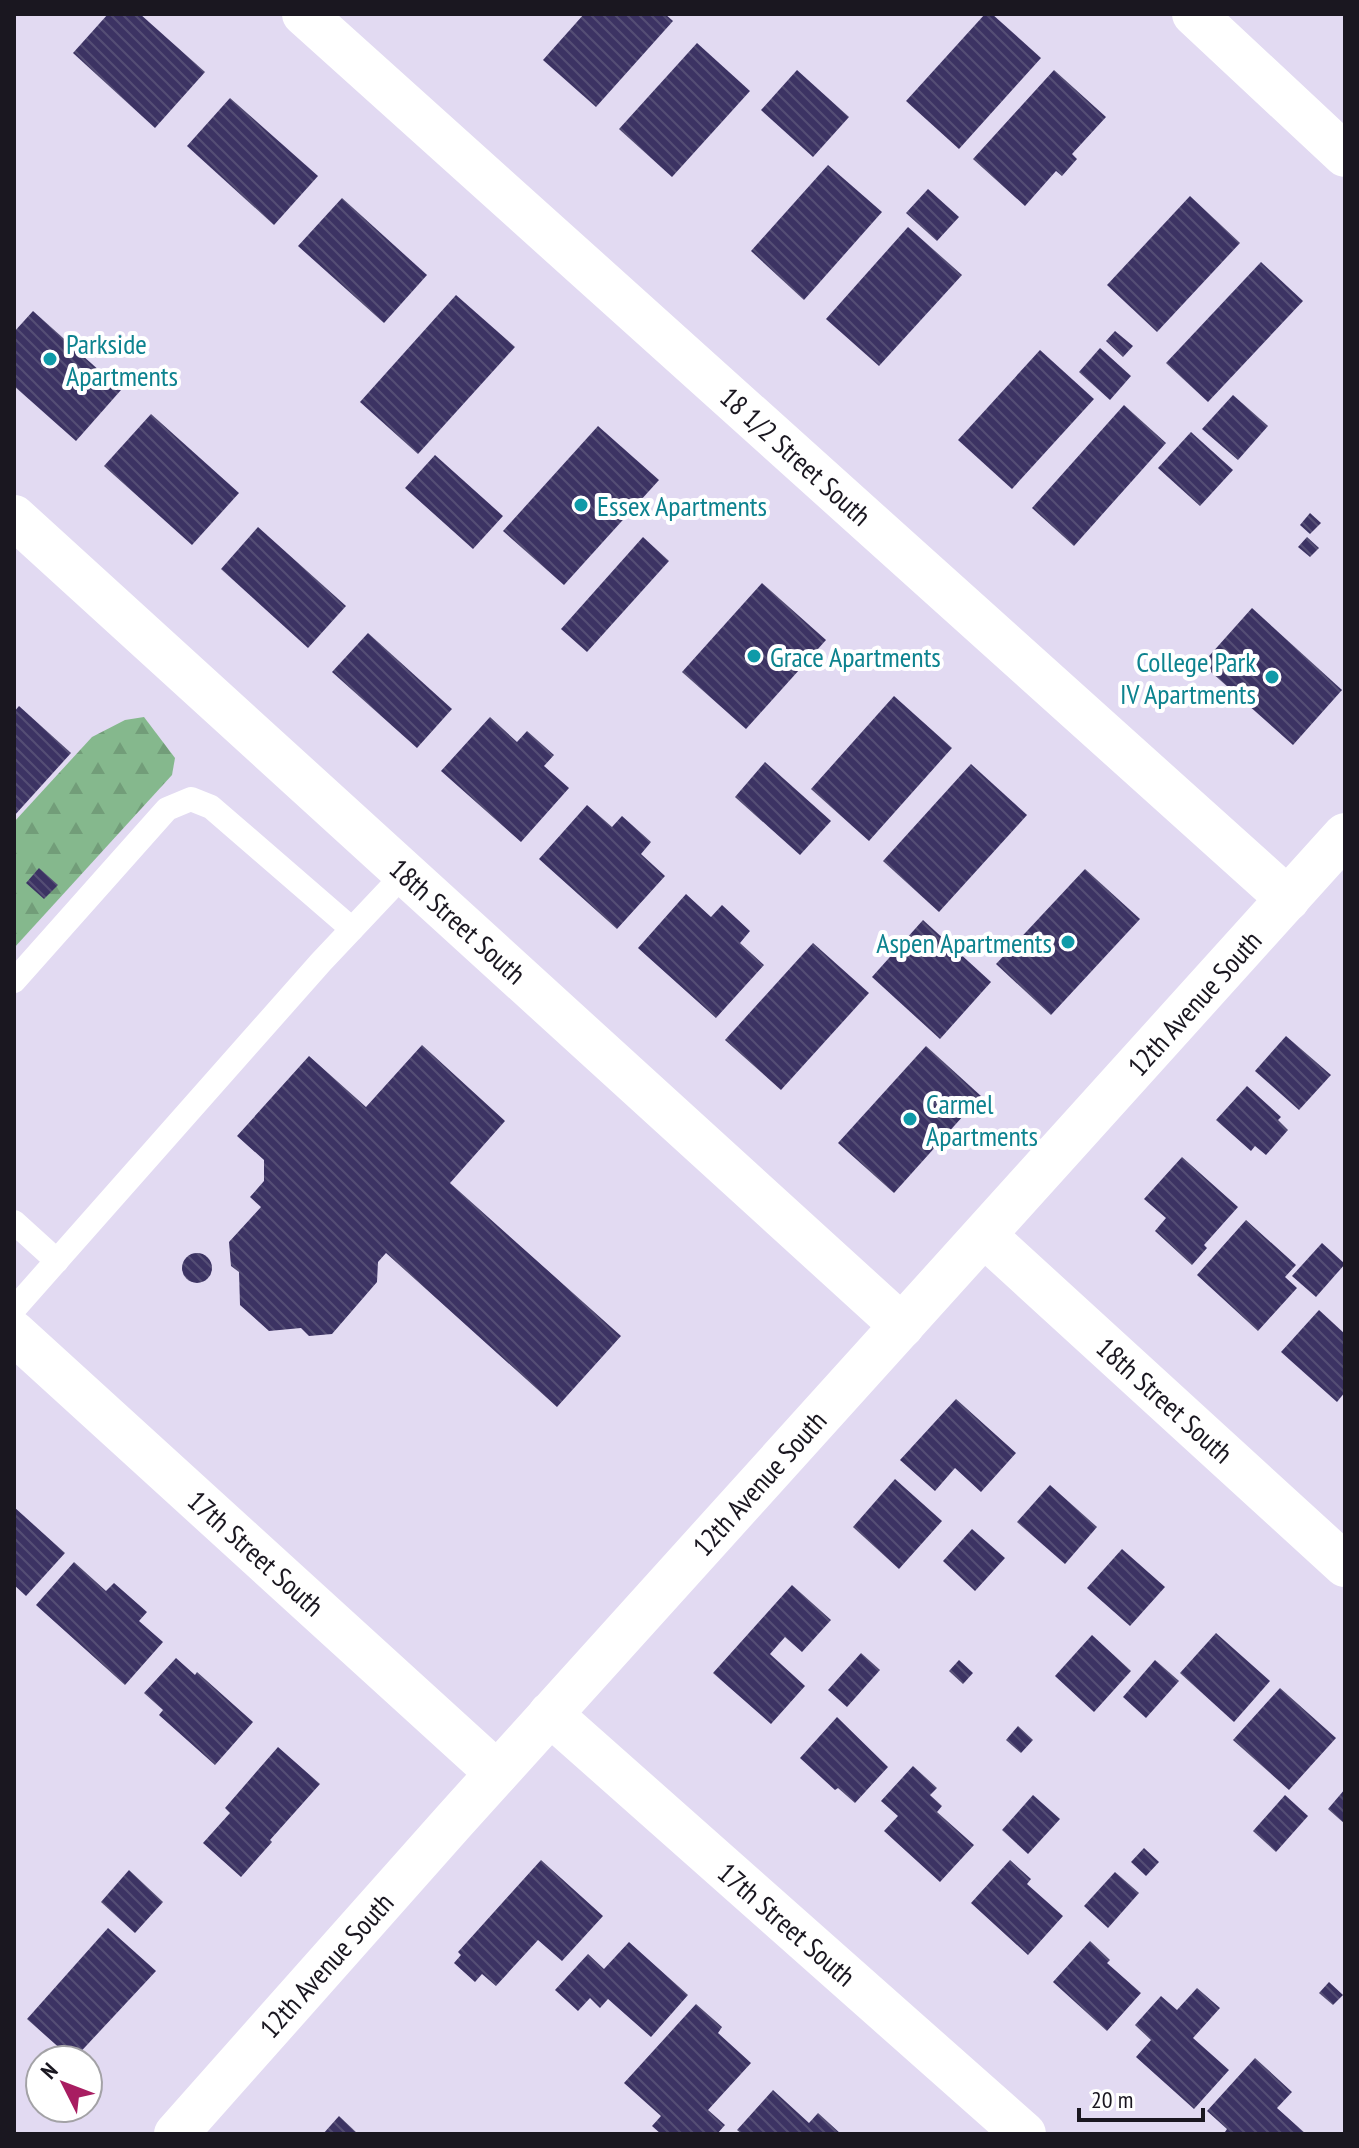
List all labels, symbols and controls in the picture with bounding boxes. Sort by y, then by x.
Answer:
place label: Parkside Apartments [66,325,178,394]
marker: Parkside Apartments [41,350,59,368]
street label: 18 1/2 Street South [713,378,879,534]
place label: Essex Apartments [597,487,767,524]
marker: Essex Apartments [572,496,590,514]
place label: Grace Apartments [770,638,941,675]
place label: College Park IV Apartments [1120,643,1256,712]
marker: Grace Apartments [745,647,763,665]
marker: College Park IV Apartments [1263,668,1281,686]
street label: 18th Street South [382,850,534,992]
street label: 12th Avenue South [1119,922,1269,1084]
place label: Aspen Apartments [876,924,1052,961]
marker: Aspen Apartments [1059,933,1077,951]
place label: Carmel Apartments [926,1085,1038,1154]
marker: Carmel Apartments [901,1110,919,1128]
street label: 18th Street South [1089,1329,1241,1471]
street label: 12th Avenue South [684,1402,834,1564]
street label: 17th Street South [180,1482,332,1624]
street label: 17th Street South [710,1854,864,1994]
street label: 12th Avenue South [251,1884,401,2046]
north arrow [24,2044,104,2124]
text: N [35,2057,64,2084]
scale bar [1079,2072,1203,2122]
text: 20 m [1091,2084,1133,2115]

